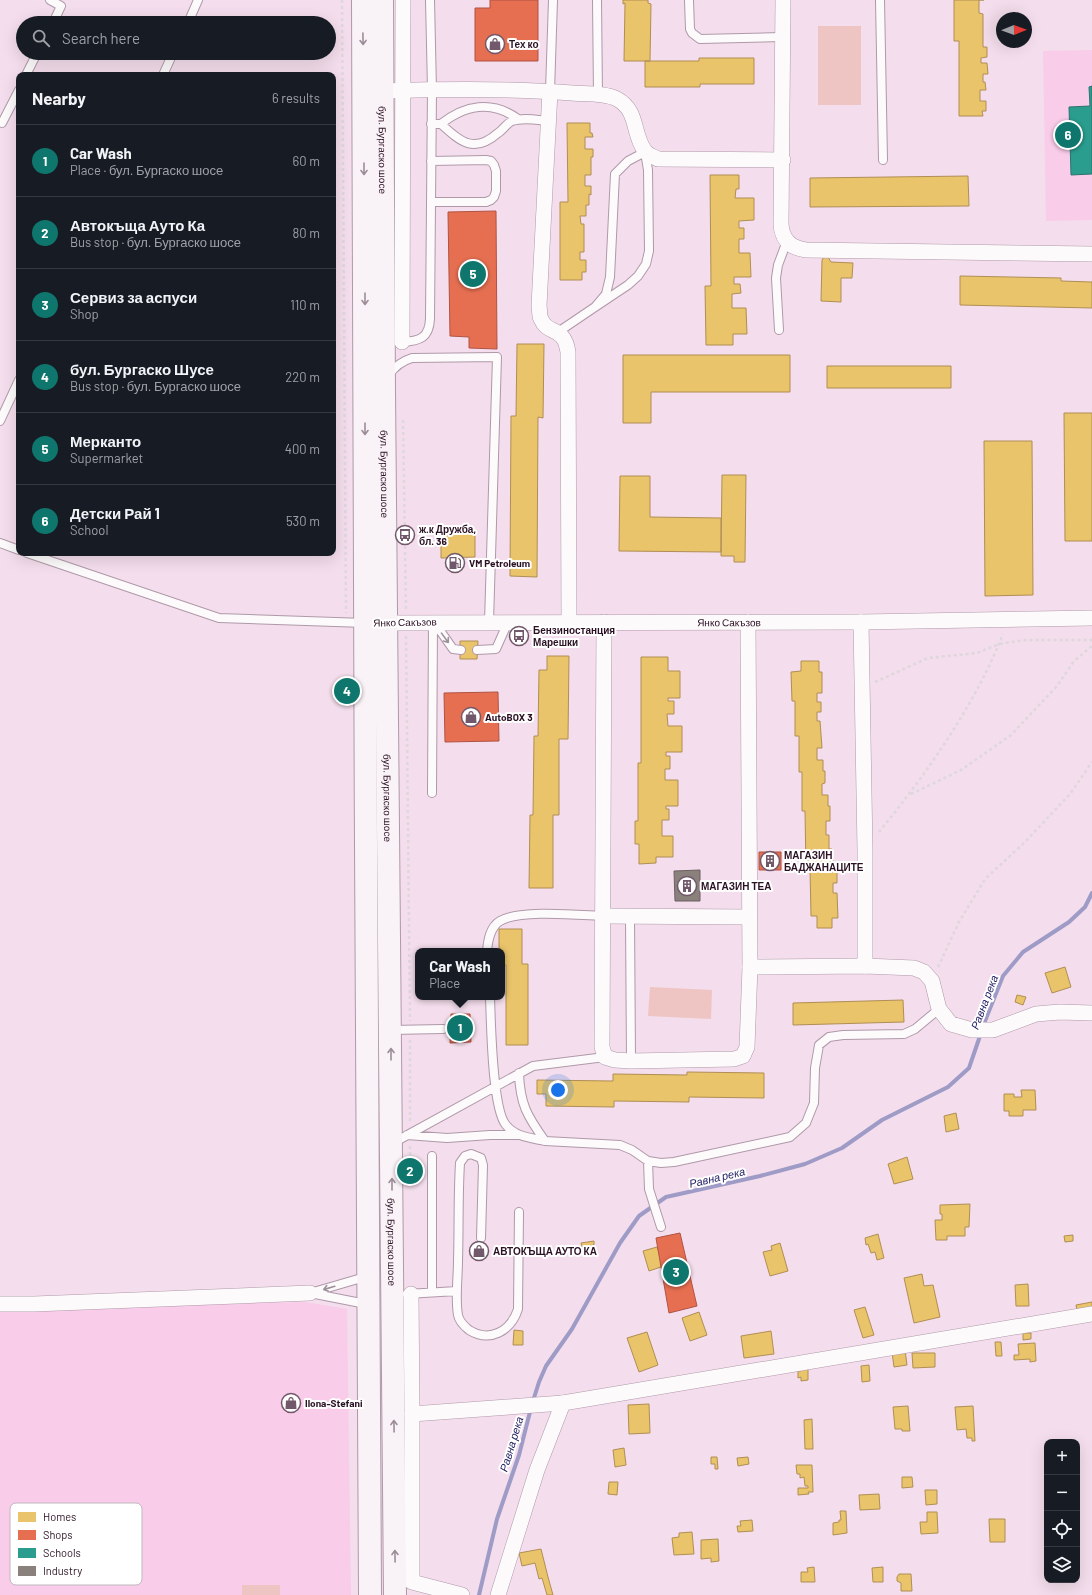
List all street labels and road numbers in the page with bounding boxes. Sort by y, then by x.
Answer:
street label: бул. Бургаско шосе [377,106,389,194]
street label: бул. Бургаско шосе [378,430,391,518]
street label: Янко Сакъзов [373,615,437,629]
street label: Янко Сакъзов [697,616,761,628]
street label: бул. Бургаско шосе [381,754,394,842]
street label: бул. Бургаско шосе [385,1198,398,1286]

